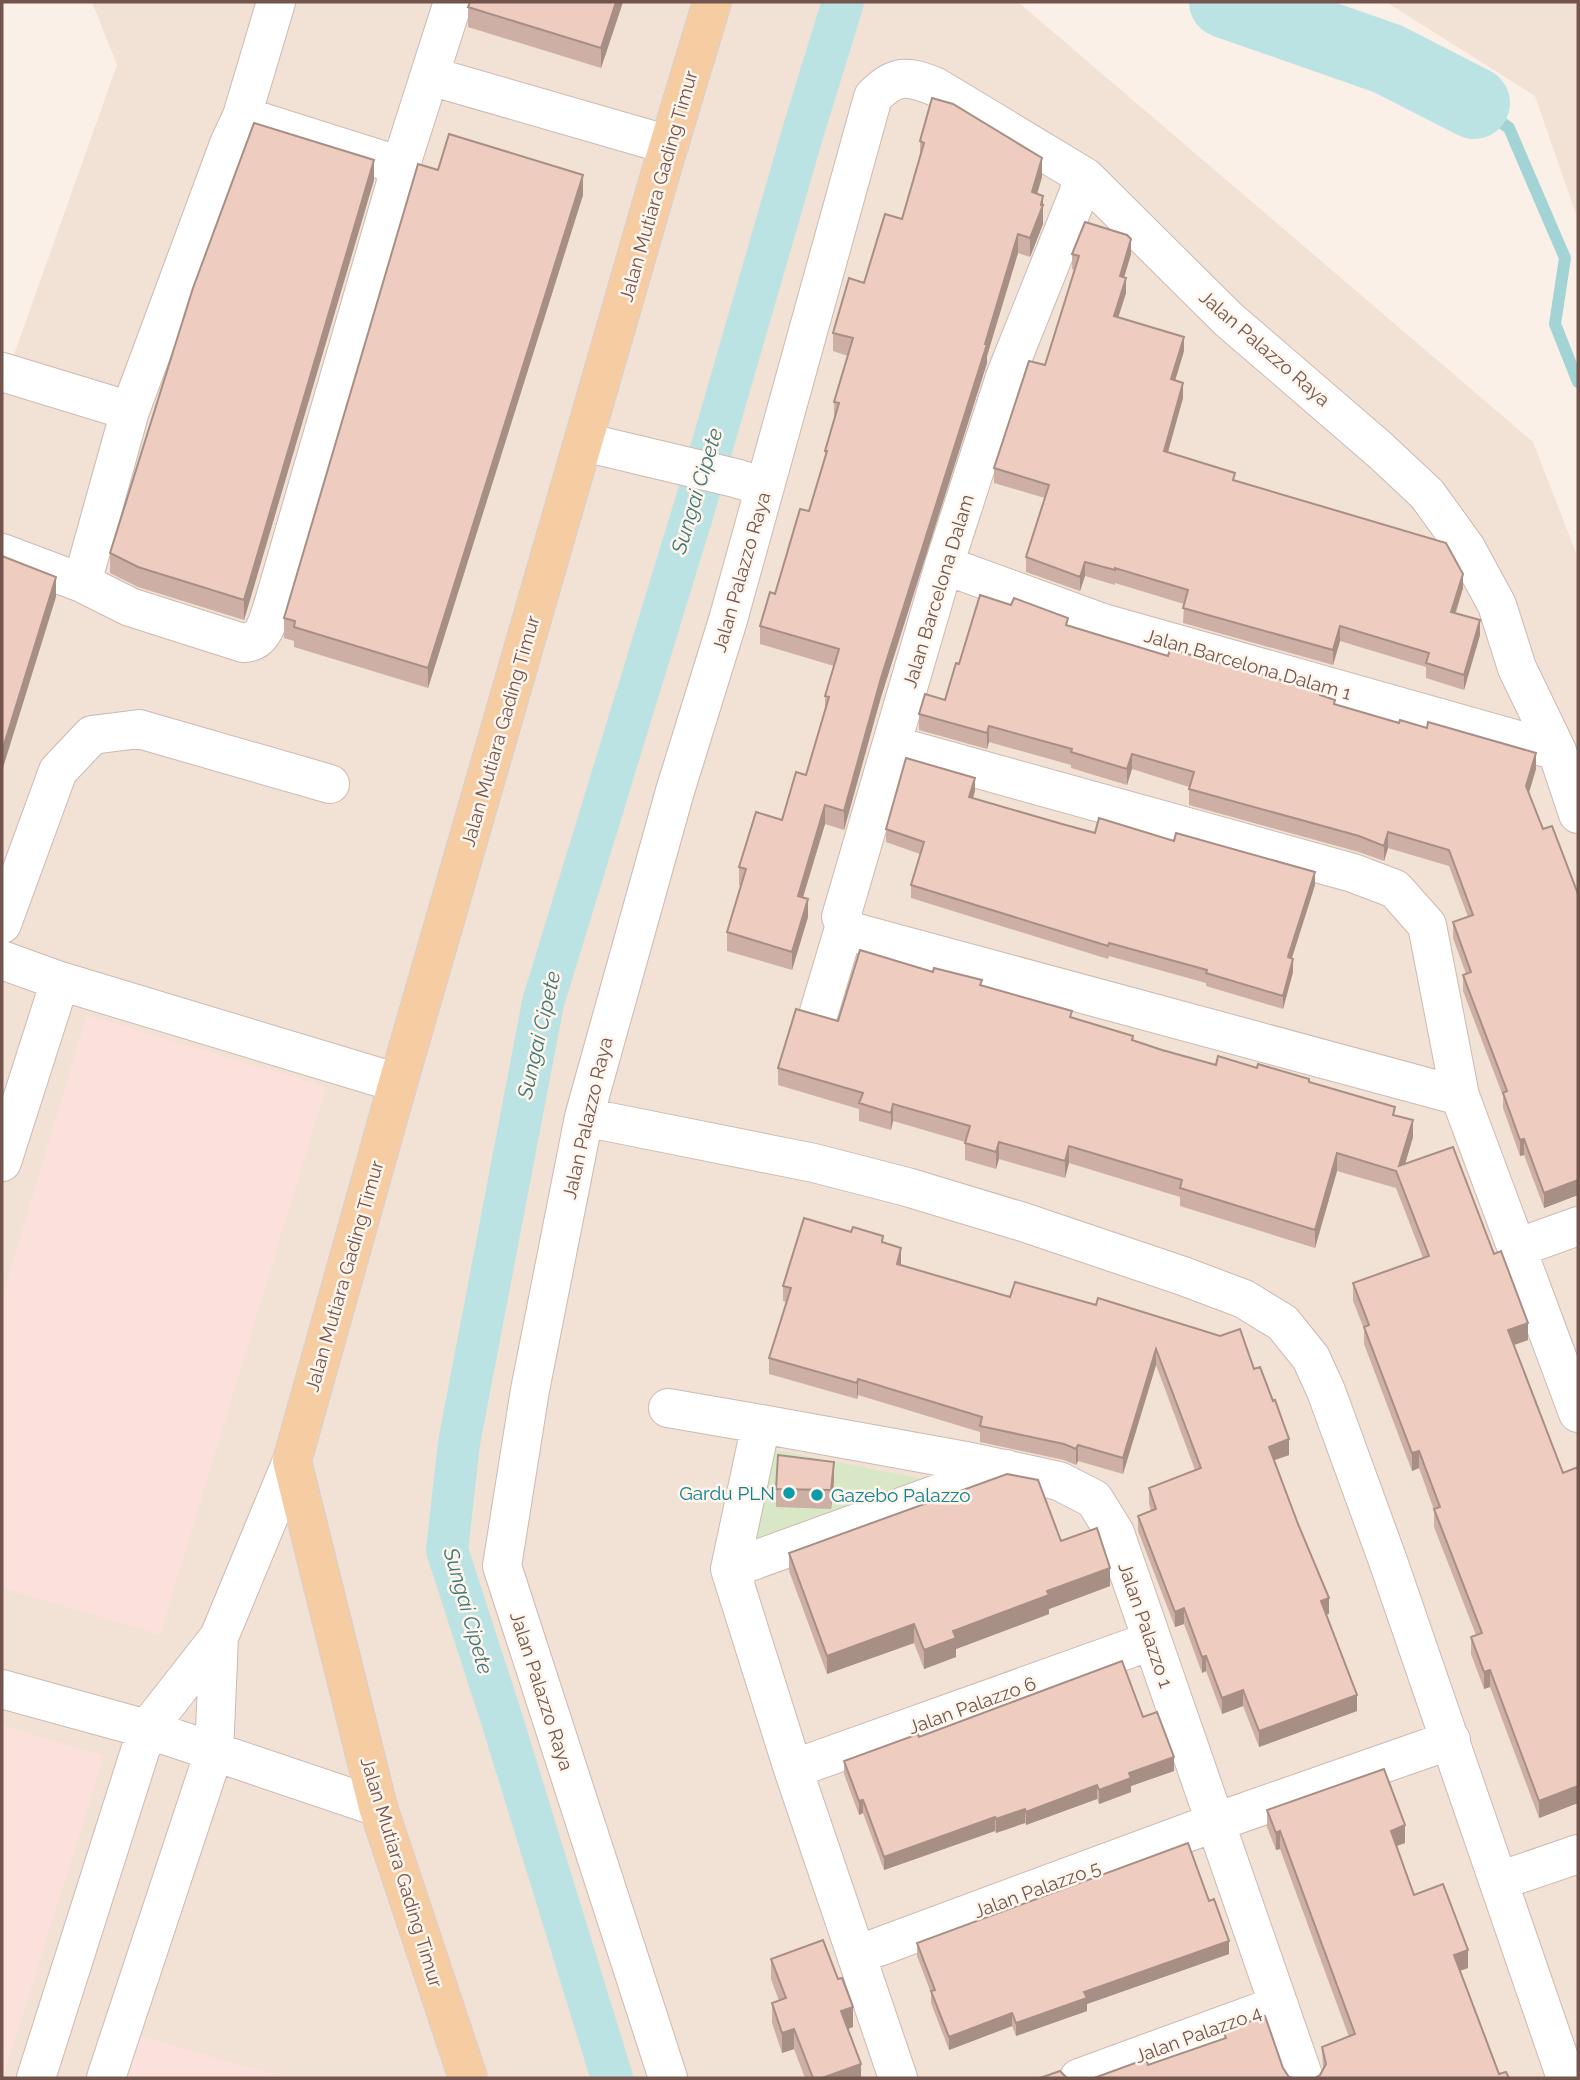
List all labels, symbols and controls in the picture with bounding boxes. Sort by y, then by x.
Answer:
street label: Jalan Mutiara Gading Timur [614,67,702,304]
street label: Jalan Palazzo Raya [1195,285,1335,411]
water label: Sungai Cipete [665,425,728,558]
street label: Jalan Palazzo Raya [708,489,774,655]
street label: Jalan Barcelona Dalam [898,492,978,690]
street label: Jalan Mutiara Gading Timur [456,612,544,849]
street label: Jalan Barcelona Dalam 1 [1142,624,1354,704]
water label: Sungai Cipete [511,969,565,1102]
street label: Jalan Palazzo Raya [558,1035,616,1201]
street label: Jalan Mutiara Gading Timur [300,1157,388,1394]
place label: Gardu PLN [679,1482,775,1504]
place label: Gazebo Palazzo [831,1484,971,1506]
marker: Gardu PLN [781,1485,797,1501]
marker: Gazebo Palazzo [809,1487,825,1503]
water label: Sungai Cipete [438,1544,498,1677]
street label: Jalan Palazzo 1 [1114,1559,1178,1691]
street label: Jalan Palazzo Raya [506,1609,578,1773]
street label: Jalan Palazzo 6 [905,1672,1039,1738]
street label: Jalan Mutiara Gading Timur [356,1754,448,1990]
street label: Jalan Palazzo 5 [971,1856,1103,1922]
street label: Jalan Palazzo 4 [1132,2001,1264,2067]

